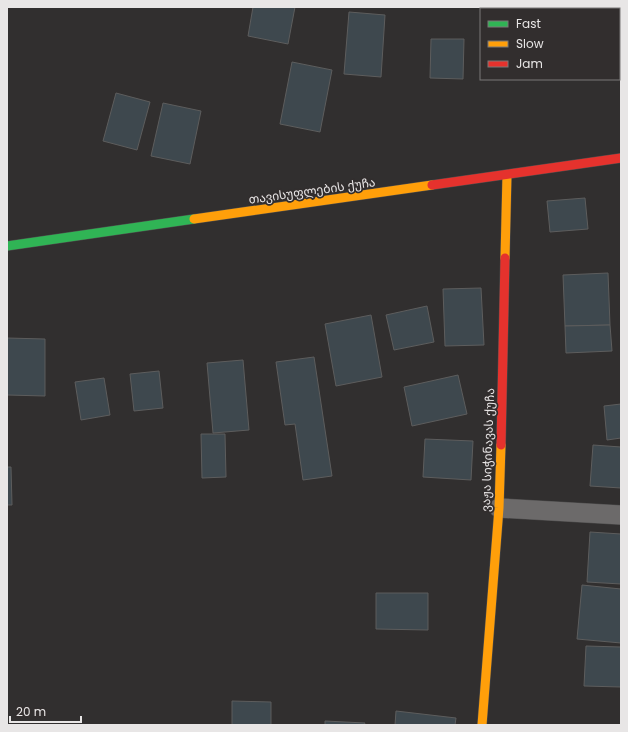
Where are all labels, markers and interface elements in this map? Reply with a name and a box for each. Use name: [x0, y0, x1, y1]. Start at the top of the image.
legend: [480, 8, 620, 80]
text: Fast: [516, 15, 541, 32]
text: Slow: [516, 35, 544, 52]
text: Jam: [516, 55, 543, 72]
street label: თავისუფლების ქუჩა: [247, 173, 376, 208]
street label: ვაჟა სიჭინავას ქუჩა: [477, 388, 498, 512]
scale bar: [10, 698, 81, 724]
text: 20 m: [16, 703, 46, 720]

